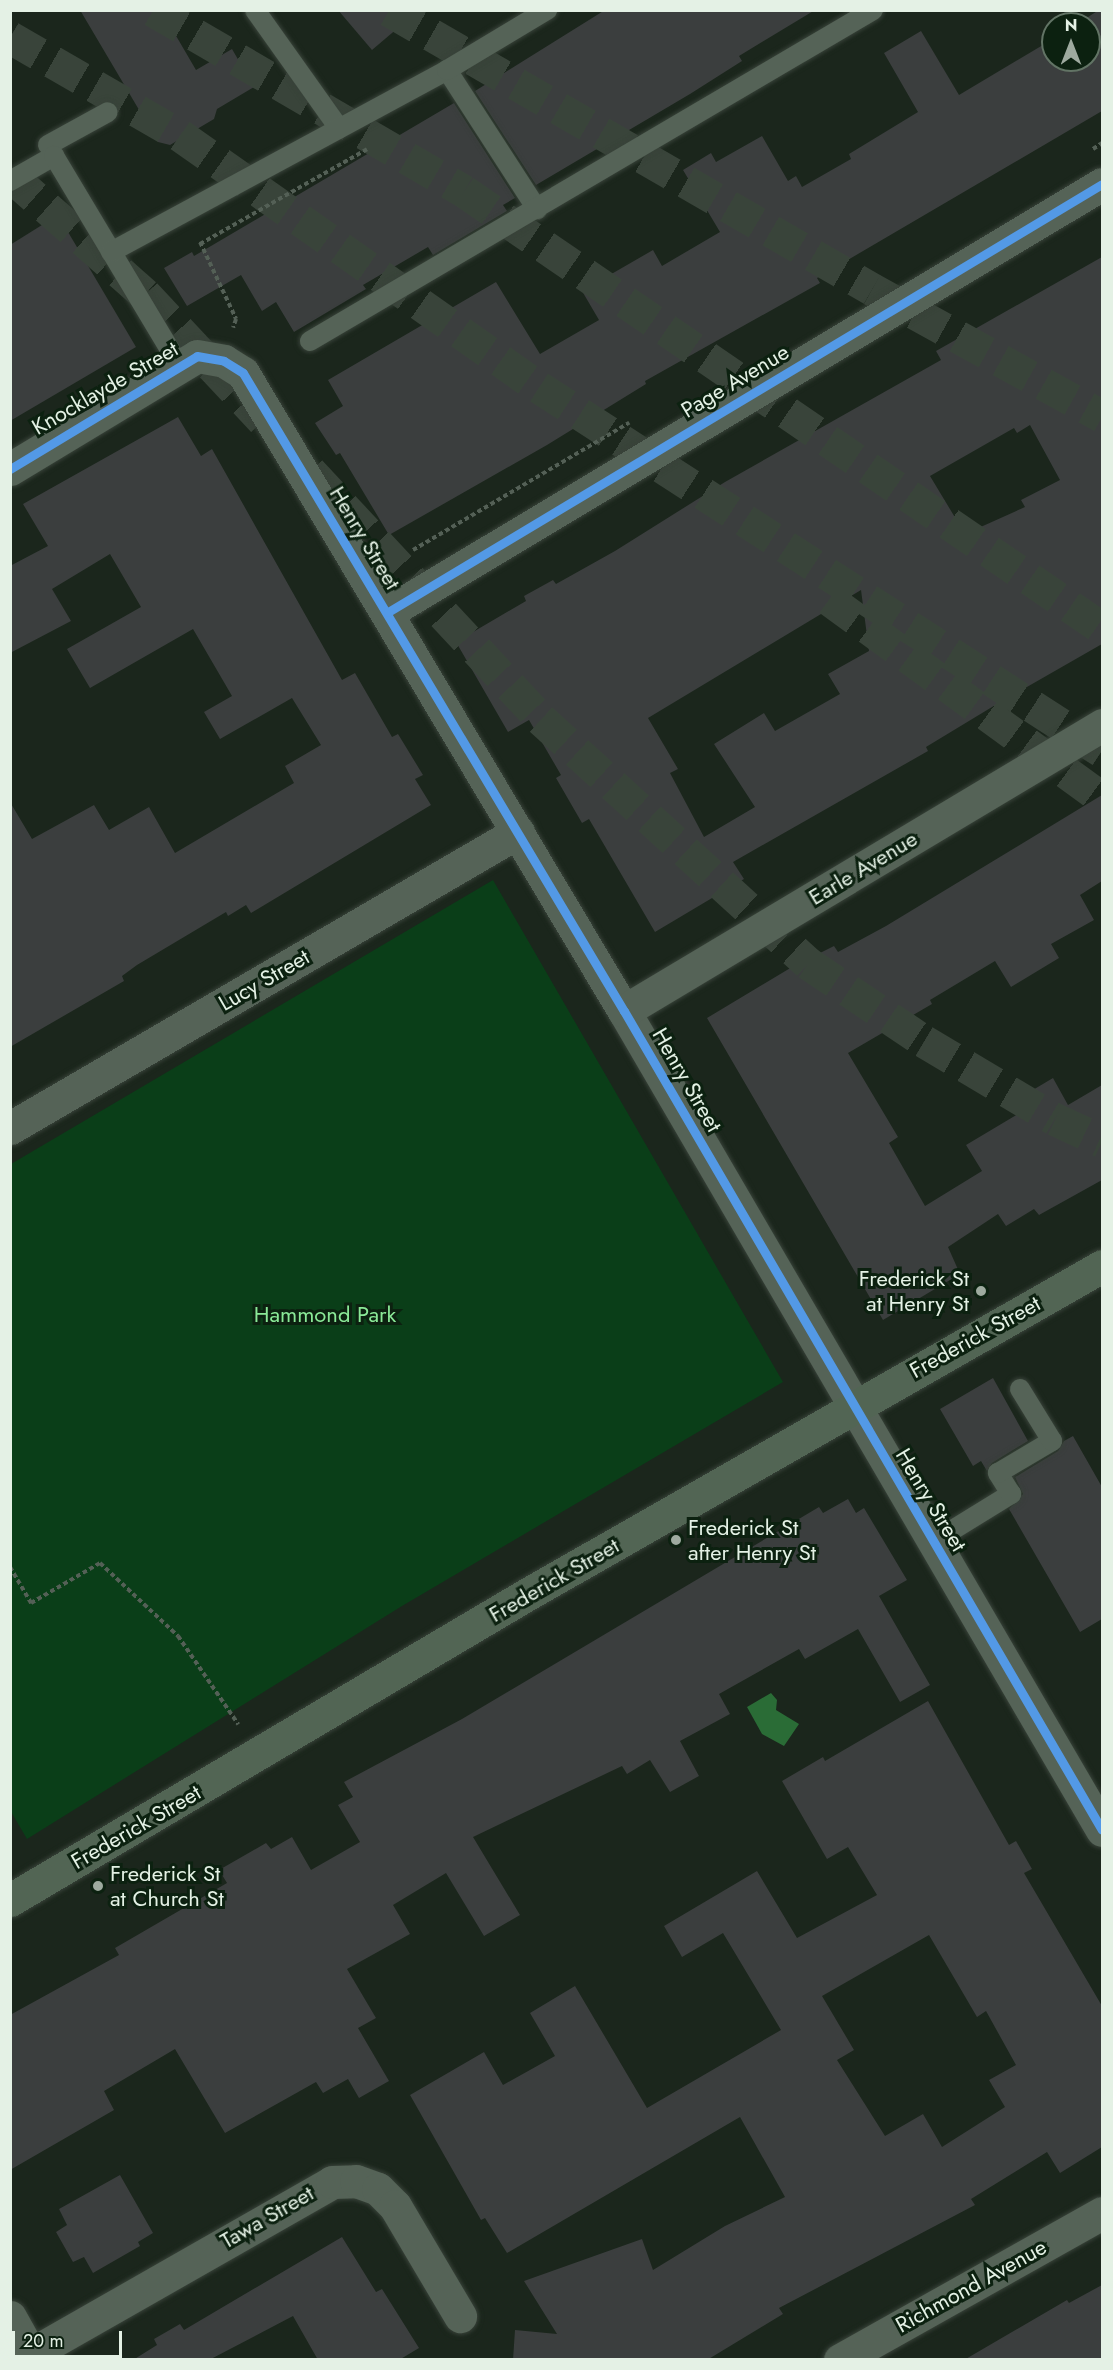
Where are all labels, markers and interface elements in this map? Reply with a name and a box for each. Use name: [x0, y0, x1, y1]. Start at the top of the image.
north arrow: [1041, 12, 1101, 72]
text: N: [1065, 14, 1077, 37]
street label: Knocklayde Street: [27, 335, 183, 441]
street label: Page Avenue: [676, 339, 794, 423]
street label: Henry Street: [324, 482, 406, 594]
street label: Earle Avenue: [804, 825, 922, 911]
street label: Lucy Street: [214, 943, 314, 1017]
street label: Henry Street: [647, 1023, 727, 1137]
place label: Frederick St at Henry St: [859, 1265, 969, 1316]
marker: Frederick St at Henry St: [974, 1284, 988, 1298]
street label: Frederick Street: [905, 1290, 1045, 1384]
park label: Hammond Park: [254, 1302, 396, 1328]
street label: Henry Street: [890, 1444, 972, 1556]
place label: Frederick St after Henry St: [688, 1514, 816, 1566]
street label: Frederick Street: [484, 1532, 624, 1628]
marker: Frederick St after Henry St: [669, 1533, 683, 1547]
street label: Frederick Street: [66, 1779, 206, 1875]
place label: Frederick St at Church St: [110, 1860, 224, 1912]
marker: Frederick St at Church St: [91, 1879, 105, 1893]
street label: Tawa Street: [216, 2180, 318, 2254]
street label: Richmond Avenue: [891, 2234, 1051, 2338]
scale bar: [15, 2319, 124, 2357]
text: 20 m: [23, 2328, 63, 2354]

